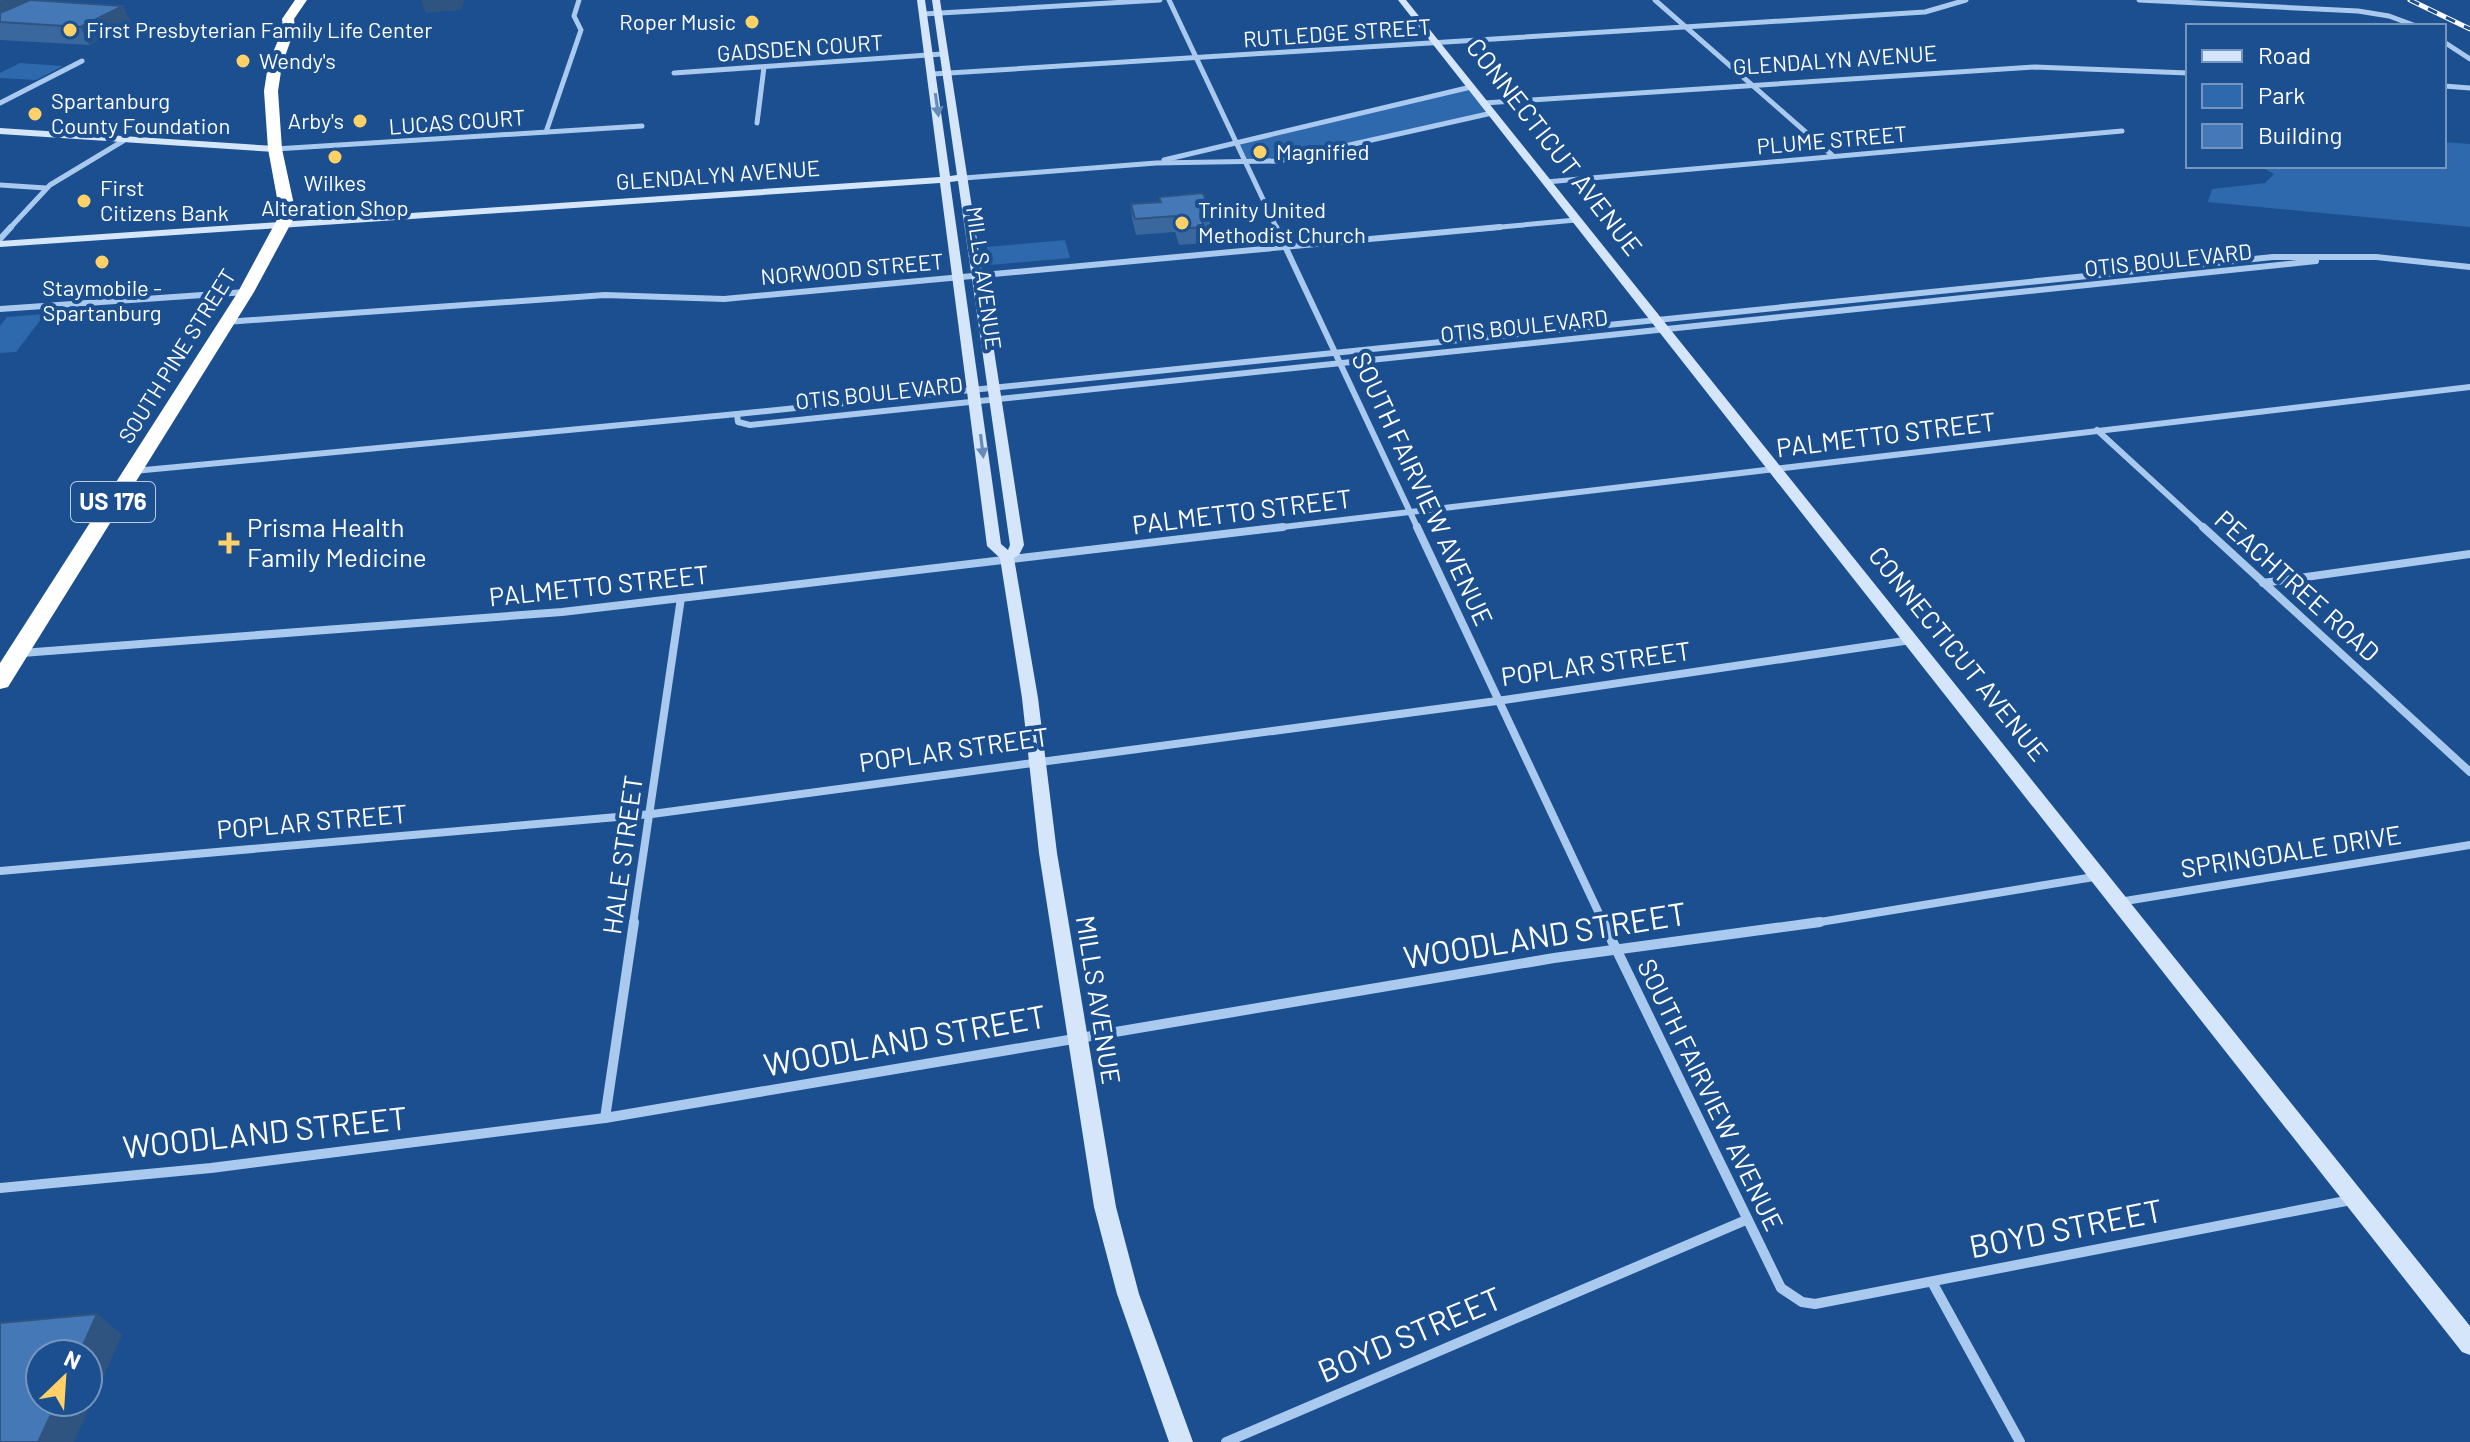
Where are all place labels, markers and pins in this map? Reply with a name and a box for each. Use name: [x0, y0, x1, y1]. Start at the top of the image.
place label: Roper Music: [619, 8, 736, 34]
marker: Roper Music: [743, 13, 761, 31]
place label: First Presbyterian Family Life Center: [86, 16, 432, 42]
marker: First Presbyterian Family Life Center: [61, 21, 79, 39]
place label: Wendy's: [259, 47, 336, 73]
marker: Wendy's: [234, 52, 252, 70]
place label: Spartanburg County Foundation: [51, 87, 230, 138]
marker: Spartanburg County Foundation: [26, 105, 44, 123]
place label: Arby's: [288, 107, 344, 133]
marker: Arby's: [351, 112, 369, 130]
place label: Magnified: [1276, 138, 1369, 164]
marker: Magnified: [1251, 143, 1269, 161]
marker: Wilkes Alteration Shop: [326, 148, 344, 166]
place label: Wilkes Alteration Shop: [261, 169, 409, 220]
place label: First Citizens Bank: [100, 174, 229, 225]
marker: First Citizens Bank: [75, 192, 93, 210]
place label: Trinity United Methodist Church: [1198, 196, 1366, 247]
marker: Trinity United Methodist Church: [1173, 214, 1191, 232]
marker: Staymobile - Spartanburg: [93, 253, 111, 271]
place label: Staymobile - Spartanburg: [42, 274, 162, 325]
place label: Prisma Health Family Medicine: [247, 511, 427, 572]
marker: Prisma Health Family Medicine: [218, 532, 240, 554]

